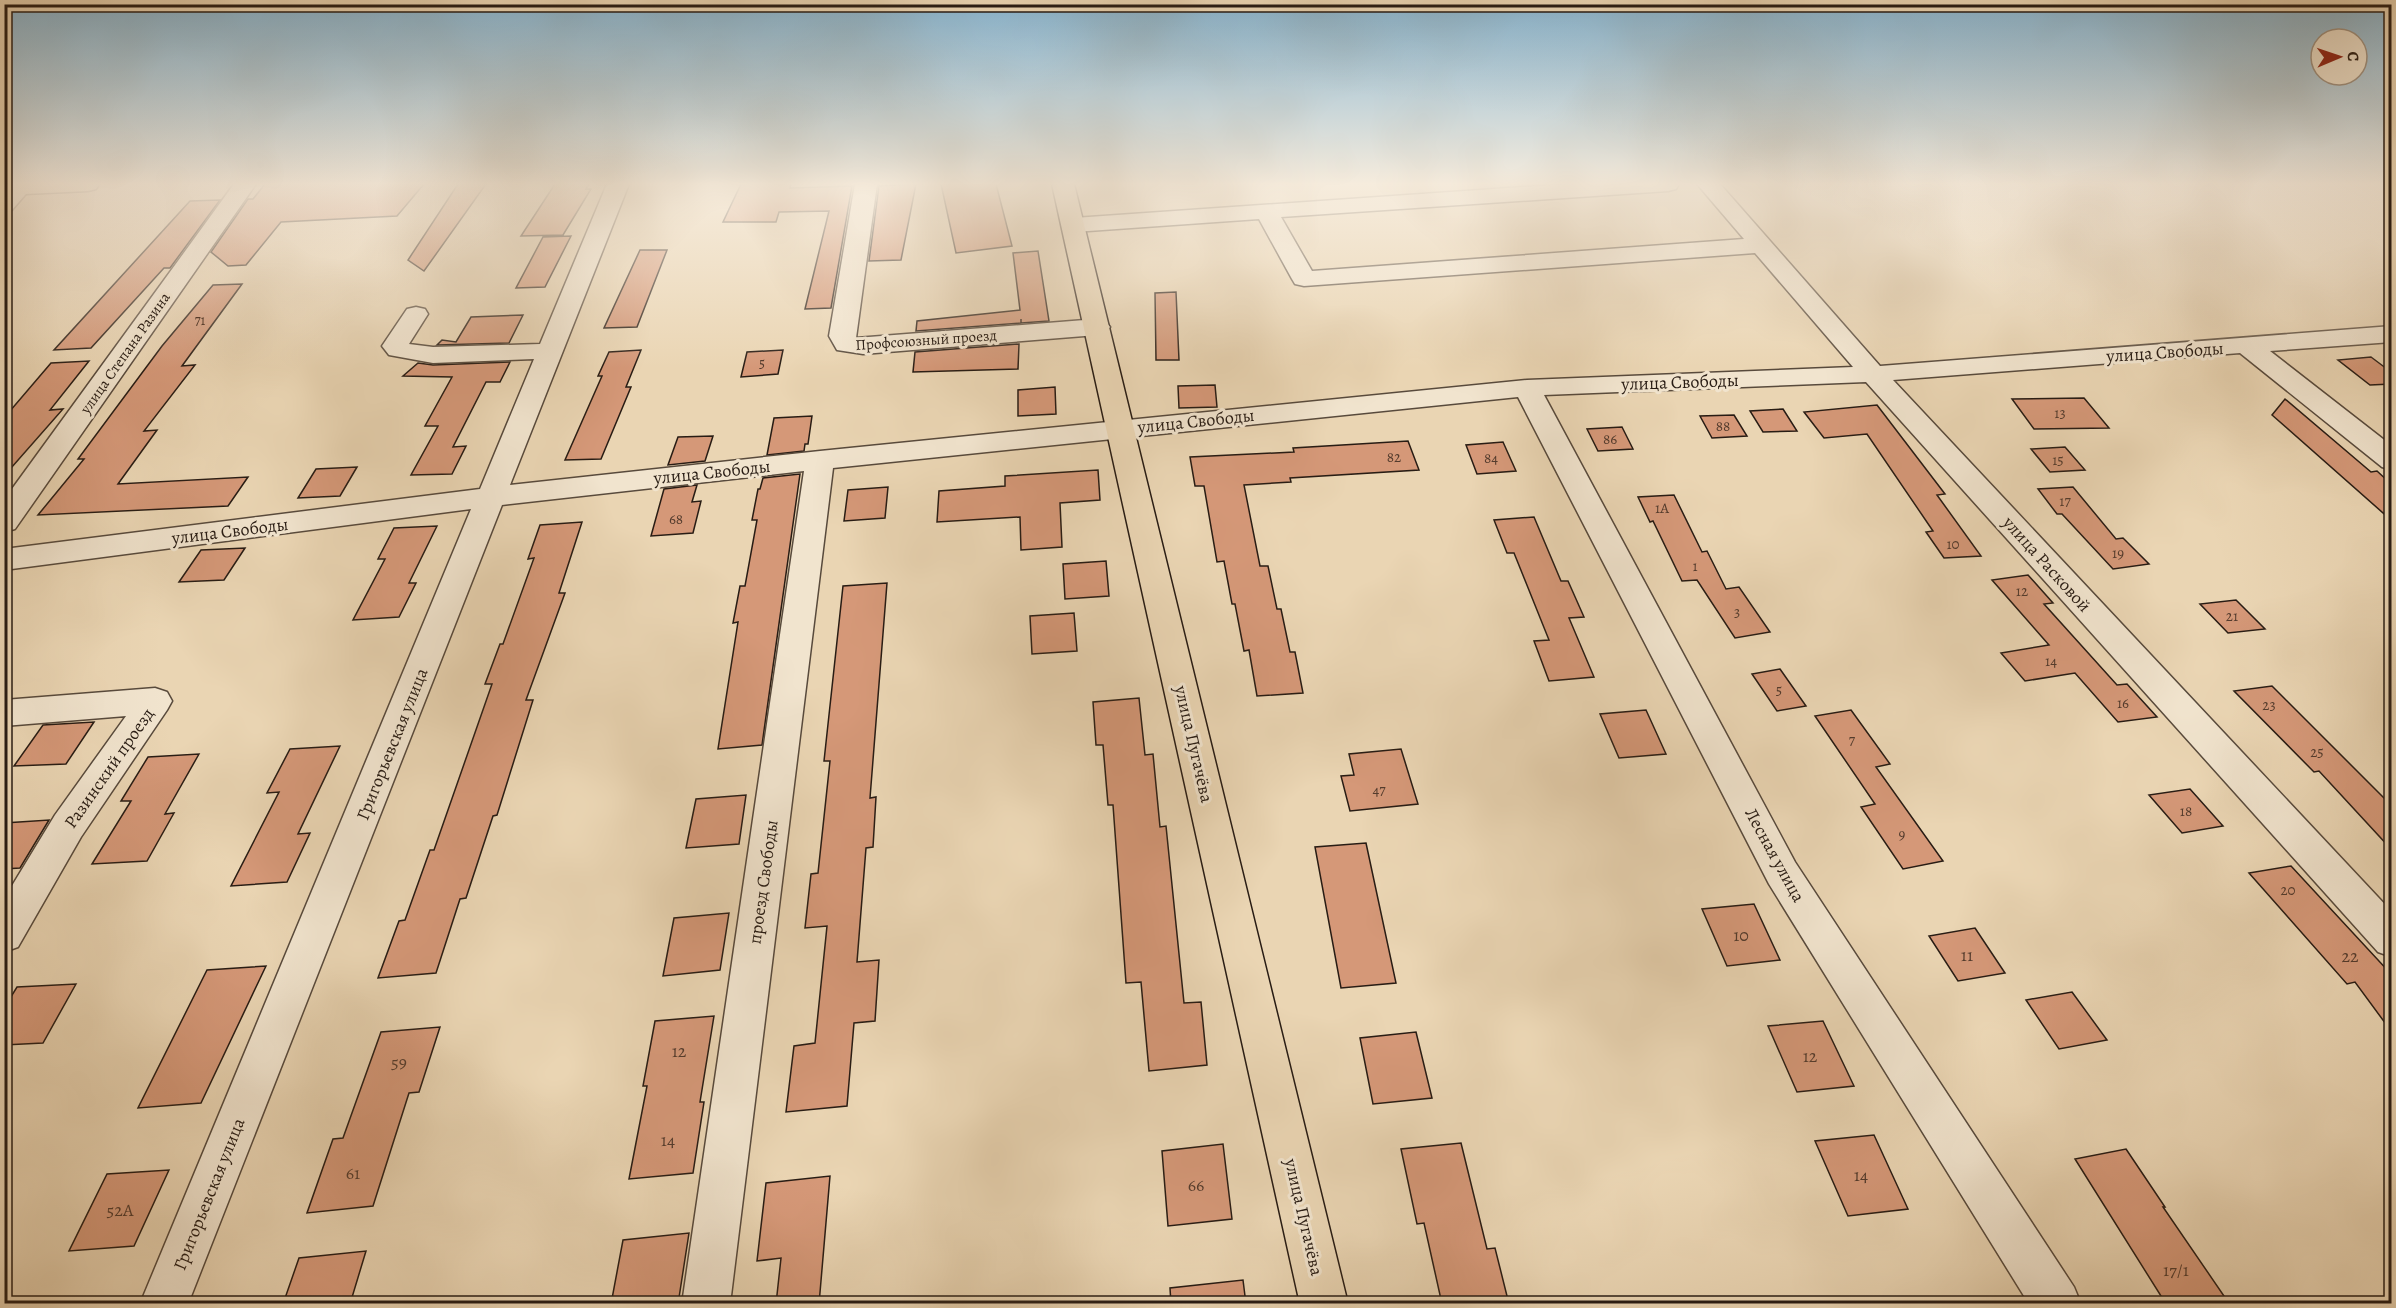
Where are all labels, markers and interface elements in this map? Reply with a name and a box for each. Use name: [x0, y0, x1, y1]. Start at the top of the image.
north arrow: [2309, 27, 2369, 87]
text: С: [2342, 51, 2364, 62]
street label: улица Степана Разина: [75, 288, 175, 419]
house number: 71: [195, 311, 206, 330]
street label: Профсоюзный проезд: [855, 325, 997, 355]
street label: улица Свободы: [2105, 336, 2224, 368]
house number: 5: [759, 354, 765, 373]
street label: улица Свободы: [1620, 368, 1739, 396]
street label: улица Свободы: [1135, 403, 1256, 439]
house number: 13: [2054, 403, 2066, 423]
house number: 88: [1716, 416, 1730, 436]
house number: 86: [1603, 429, 1617, 449]
house number: 82: [1387, 447, 1401, 467]
house number: 84: [1484, 448, 1498, 468]
house number: 15: [2052, 450, 2064, 470]
street label: улица Свободы: [651, 454, 772, 490]
house number: 17: [2059, 491, 2071, 511]
house number: 1А: [1655, 498, 1669, 518]
house number: 68: [669, 509, 683, 529]
street label: улица Расковой: [1997, 510, 2097, 617]
street label: улица Свободы: [169, 512, 290, 550]
house number: 10: [1946, 534, 1960, 554]
house number: 19: [2112, 543, 2124, 563]
house number: 1: [1692, 556, 1698, 576]
house number: 12: [2016, 581, 2028, 601]
house number: 3: [1734, 602, 1740, 622]
house number: 21: [2226, 606, 2238, 626]
house number: 14: [2045, 651, 2057, 671]
street label: Григорьевская улица: [350, 664, 434, 824]
house number: 5: [1776, 680, 1782, 700]
street label: улица Пугачёва: [1169, 682, 1219, 806]
house number: 16: [2117, 693, 2129, 713]
house number: 23: [2262, 695, 2276, 715]
street label: Разинский проезд: [58, 703, 160, 833]
house number: 7: [1849, 730, 1856, 750]
house number: 25: [2310, 742, 2324, 762]
house number: 47: [1372, 780, 1386, 800]
house number: 18: [2180, 801, 2192, 821]
street label: Лесная улица: [1739, 804, 1811, 907]
street label: проезд Свободы: [742, 818, 784, 946]
house number: 9: [1899, 824, 1906, 844]
house number: 20: [2280, 880, 2296, 900]
house number: 10: [1733, 923, 1749, 947]
house number: 11: [1961, 943, 1973, 967]
house number: 22: [2341, 944, 2359, 968]
house number: 12: [672, 1039, 687, 1063]
house number: 12: [1803, 1044, 1818, 1068]
house number: 59: [391, 1050, 407, 1074]
street label: Григорьевская улица: [167, 1114, 251, 1274]
house number: 14: [661, 1128, 675, 1152]
street label: улица Пугачёва: [1279, 1155, 1329, 1279]
house number: 61: [346, 1161, 360, 1185]
house number: 14: [1854, 1163, 1868, 1187]
house number: 66: [1188, 1173, 1204, 1197]
house number: 52А: [107, 1198, 134, 1222]
house number: 17/1: [2163, 1258, 2189, 1282]

